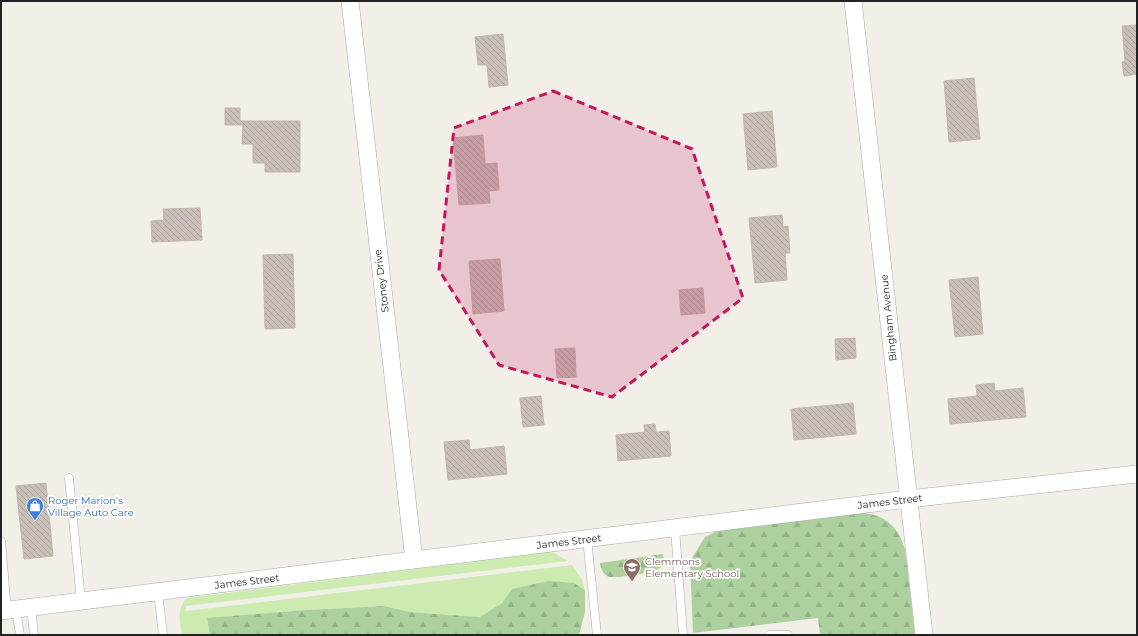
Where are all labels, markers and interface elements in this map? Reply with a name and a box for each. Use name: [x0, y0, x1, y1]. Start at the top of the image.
street label: Stoney Drive: [371, 249, 392, 313]
street label: Bingham Avenue: [877, 274, 900, 362]
street label: James Street: [856, 491, 923, 512]
place label: Roger Marion's Village Auto Care: [48, 494, 134, 519]
shop icon: Roger Marion's Village Auto Care: [25, 496, 45, 521]
street label: James Street: [535, 531, 602, 552]
place label: Clemmons Elementary School: [645, 555, 739, 580]
school or university icon: Clemmons Elementary School: [622, 557, 642, 582]
street label: James Street: [213, 571, 280, 592]

